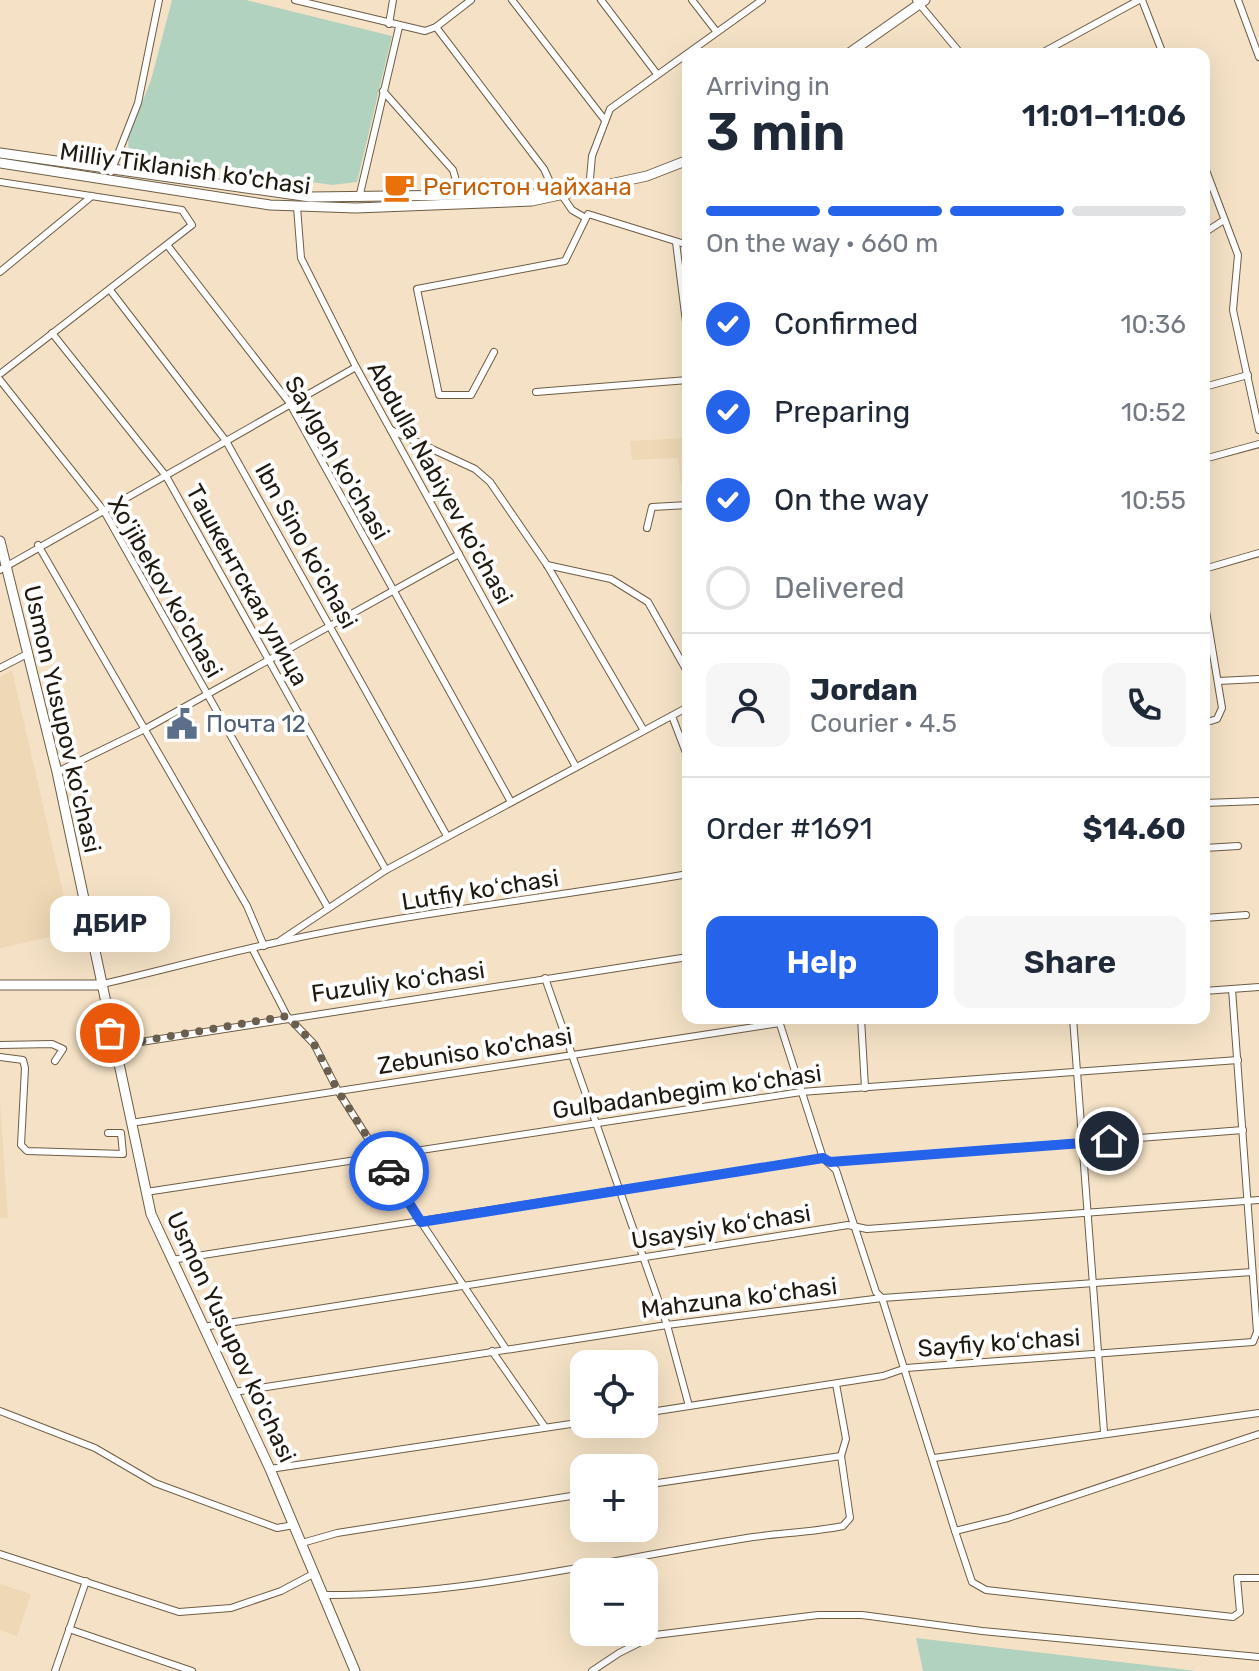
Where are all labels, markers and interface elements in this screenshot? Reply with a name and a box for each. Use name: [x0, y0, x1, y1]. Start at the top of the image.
text: Arriving in: [706, 71, 830, 102]
text: 11:01–11:06: [1022, 98, 1186, 134]
text: 3 min: [706, 101, 845, 163]
street label: Milliy Tiklanish ko'chasi: [58, 138, 312, 200]
cafe icon: Регистон чайхана: [382, 170, 416, 204]
place label: Регистон чайхана: [423, 173, 632, 201]
text: On the way · 660 m: [706, 228, 938, 259]
icon: check: [706, 302, 750, 346]
text: Confirmed: [774, 306, 918, 342]
text: 10:36: [1120, 309, 1186, 340]
street label: Abdulla Nabiyev ko'chasi: [362, 357, 518, 609]
street label: Saylgoh ko'chasi: [279, 371, 395, 545]
icon: check: [706, 390, 750, 434]
text: Preparing: [774, 394, 910, 430]
text: 10:52: [1121, 397, 1186, 428]
street label: Ibn Sino ko'chasi: [249, 458, 363, 634]
icon: check: [706, 478, 750, 522]
street label: Ташкентская улица: [180, 479, 314, 691]
text: On the way: [774, 482, 929, 518]
text: 10:55: [1121, 485, 1186, 516]
street label: Xo'jibekov ko'chasi: [102, 491, 228, 683]
text: Delivered: [774, 570, 905, 606]
street label: Usmon Yusupov ko'chasi: [18, 583, 106, 855]
button: person: [706, 663, 790, 747]
button: phone: [1102, 663, 1186, 747]
text: Jordan: [810, 672, 918, 708]
public building icon: Почта 12: [165, 707, 199, 741]
text: Courier · 4.5: [810, 708, 957, 739]
place label: Почта 12: [206, 710, 306, 738]
text: Order #1691: [706, 811, 873, 847]
text: $14.60: [1082, 811, 1186, 847]
street label: Lutfiy koʻchasi: [399, 864, 561, 916]
callout: ДБИР: [50, 897, 170, 953]
text: ДБИР: [73, 908, 147, 939]
button: Help: [706, 916, 938, 1008]
button: Share: [954, 916, 1186, 1008]
street label: Fuzuliy koʻchasi: [309, 956, 487, 1008]
pin: [76, 999, 144, 1067]
icon: bag: [88, 1011, 132, 1055]
street label: Zebuniso ko'chasi: [376, 1022, 574, 1080]
street label: Gulbadanbegim koʻchasi: [551, 1059, 823, 1125]
pin: [1075, 1107, 1143, 1175]
icon: home: [1087, 1119, 1131, 1163]
courier: [349, 1131, 429, 1211]
icon: car: [367, 1149, 411, 1193]
street label: Usaysiy koʻchasi: [629, 1199, 813, 1255]
street label: Usmon Yusupov ko'chasi: [160, 1207, 302, 1467]
street label: Mahzuna koʻchasi: [639, 1272, 839, 1324]
street label: Sayfiy koʻchasi: [917, 1323, 1081, 1363]
map controls: [570, 1350, 658, 1646]
button: locate: [570, 1350, 658, 1438]
button: +: [570, 1454, 658, 1542]
button: −: [570, 1558, 658, 1646]

